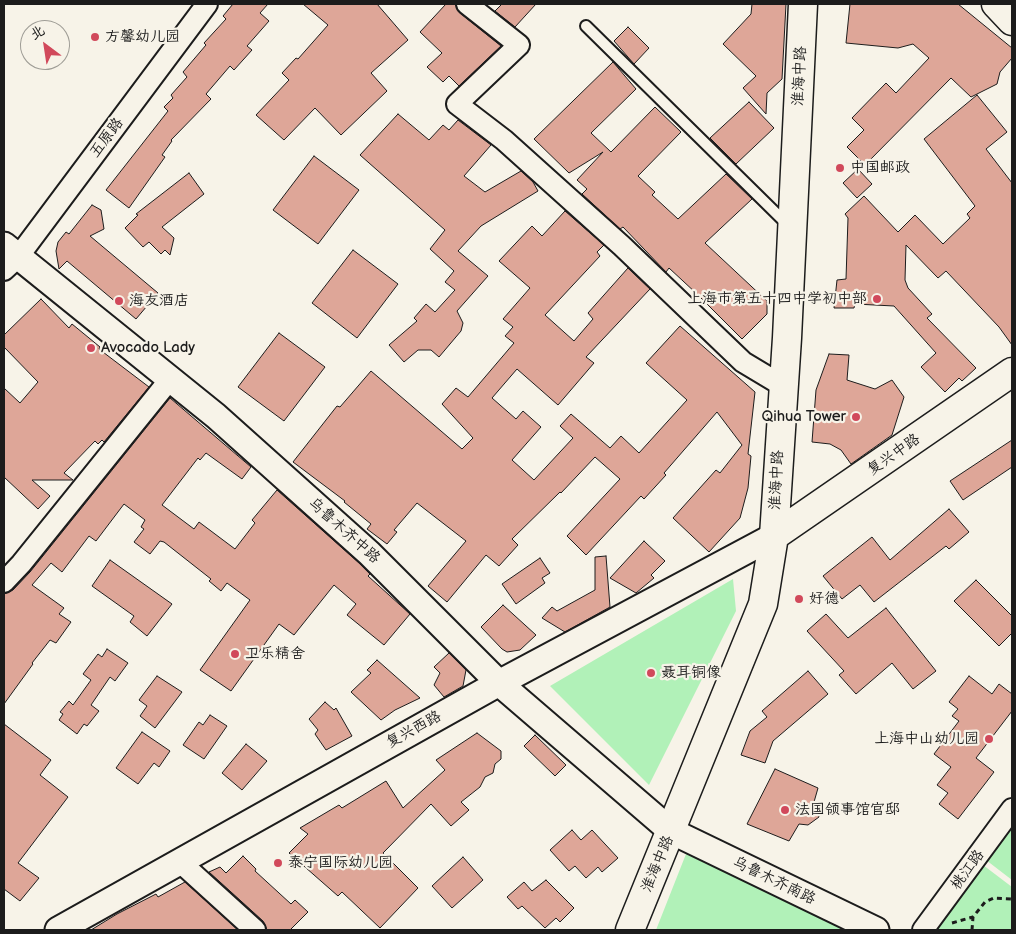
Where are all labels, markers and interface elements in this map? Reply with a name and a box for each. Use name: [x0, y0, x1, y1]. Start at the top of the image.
north arrow: [20, 20, 70, 70]
text: 北: [27, 22, 48, 43]
place label: 方馨幼儿园: [105, 28, 180, 46]
marker: 方馨幼儿园: [89, 31, 101, 43]
street label: 淮海中路: [789, 46, 811, 106]
street label: 五原路: [86, 115, 128, 161]
place label: 中国邮政: [850, 159, 910, 177]
marker: 中国邮政: [834, 162, 846, 174]
place label: 上海市第五十四中学初中部: [687, 290, 867, 308]
place label: 海友酒店: [129, 292, 189, 310]
marker: 上海市第五十四中学初中部: [871, 293, 883, 305]
marker: 海友酒店: [113, 295, 125, 307]
place label: Avocado Lady: [101, 339, 195, 357]
marker: Avocado Lady: [85, 342, 97, 354]
place label: Qihua Tower: [762, 408, 846, 426]
marker: Qihua Tower: [850, 411, 862, 423]
street label: 复兴中路: [864, 430, 924, 480]
street label: 淮海中路: [766, 450, 788, 510]
street label: 乌鲁木齐中路: [305, 494, 383, 568]
place label: 好德: [809, 590, 839, 608]
marker: 好德: [793, 593, 805, 605]
place label: 卫乐精舍: [245, 645, 305, 663]
marker: 卫乐精舍: [229, 648, 241, 660]
place label: 聂耳铜像: [661, 664, 721, 682]
marker: 聂耳铜像: [645, 667, 657, 679]
street label: 复兴西路: [383, 708, 445, 752]
place label: 上海中山幼儿园: [874, 730, 979, 748]
marker: 上海中山幼儿园: [983, 733, 995, 745]
place label: 法国领事馆官邸: [795, 801, 900, 819]
marker: 法国领事馆官邸: [779, 804, 791, 816]
street label: 淮海中路: [638, 833, 678, 895]
street label: 桃江路: [947, 847, 989, 893]
street label: 乌鲁木齐南路: [730, 853, 818, 909]
place label: 泰宁国际幼儿园: [288, 854, 393, 872]
marker: 泰宁国际幼儿园: [272, 857, 284, 869]

